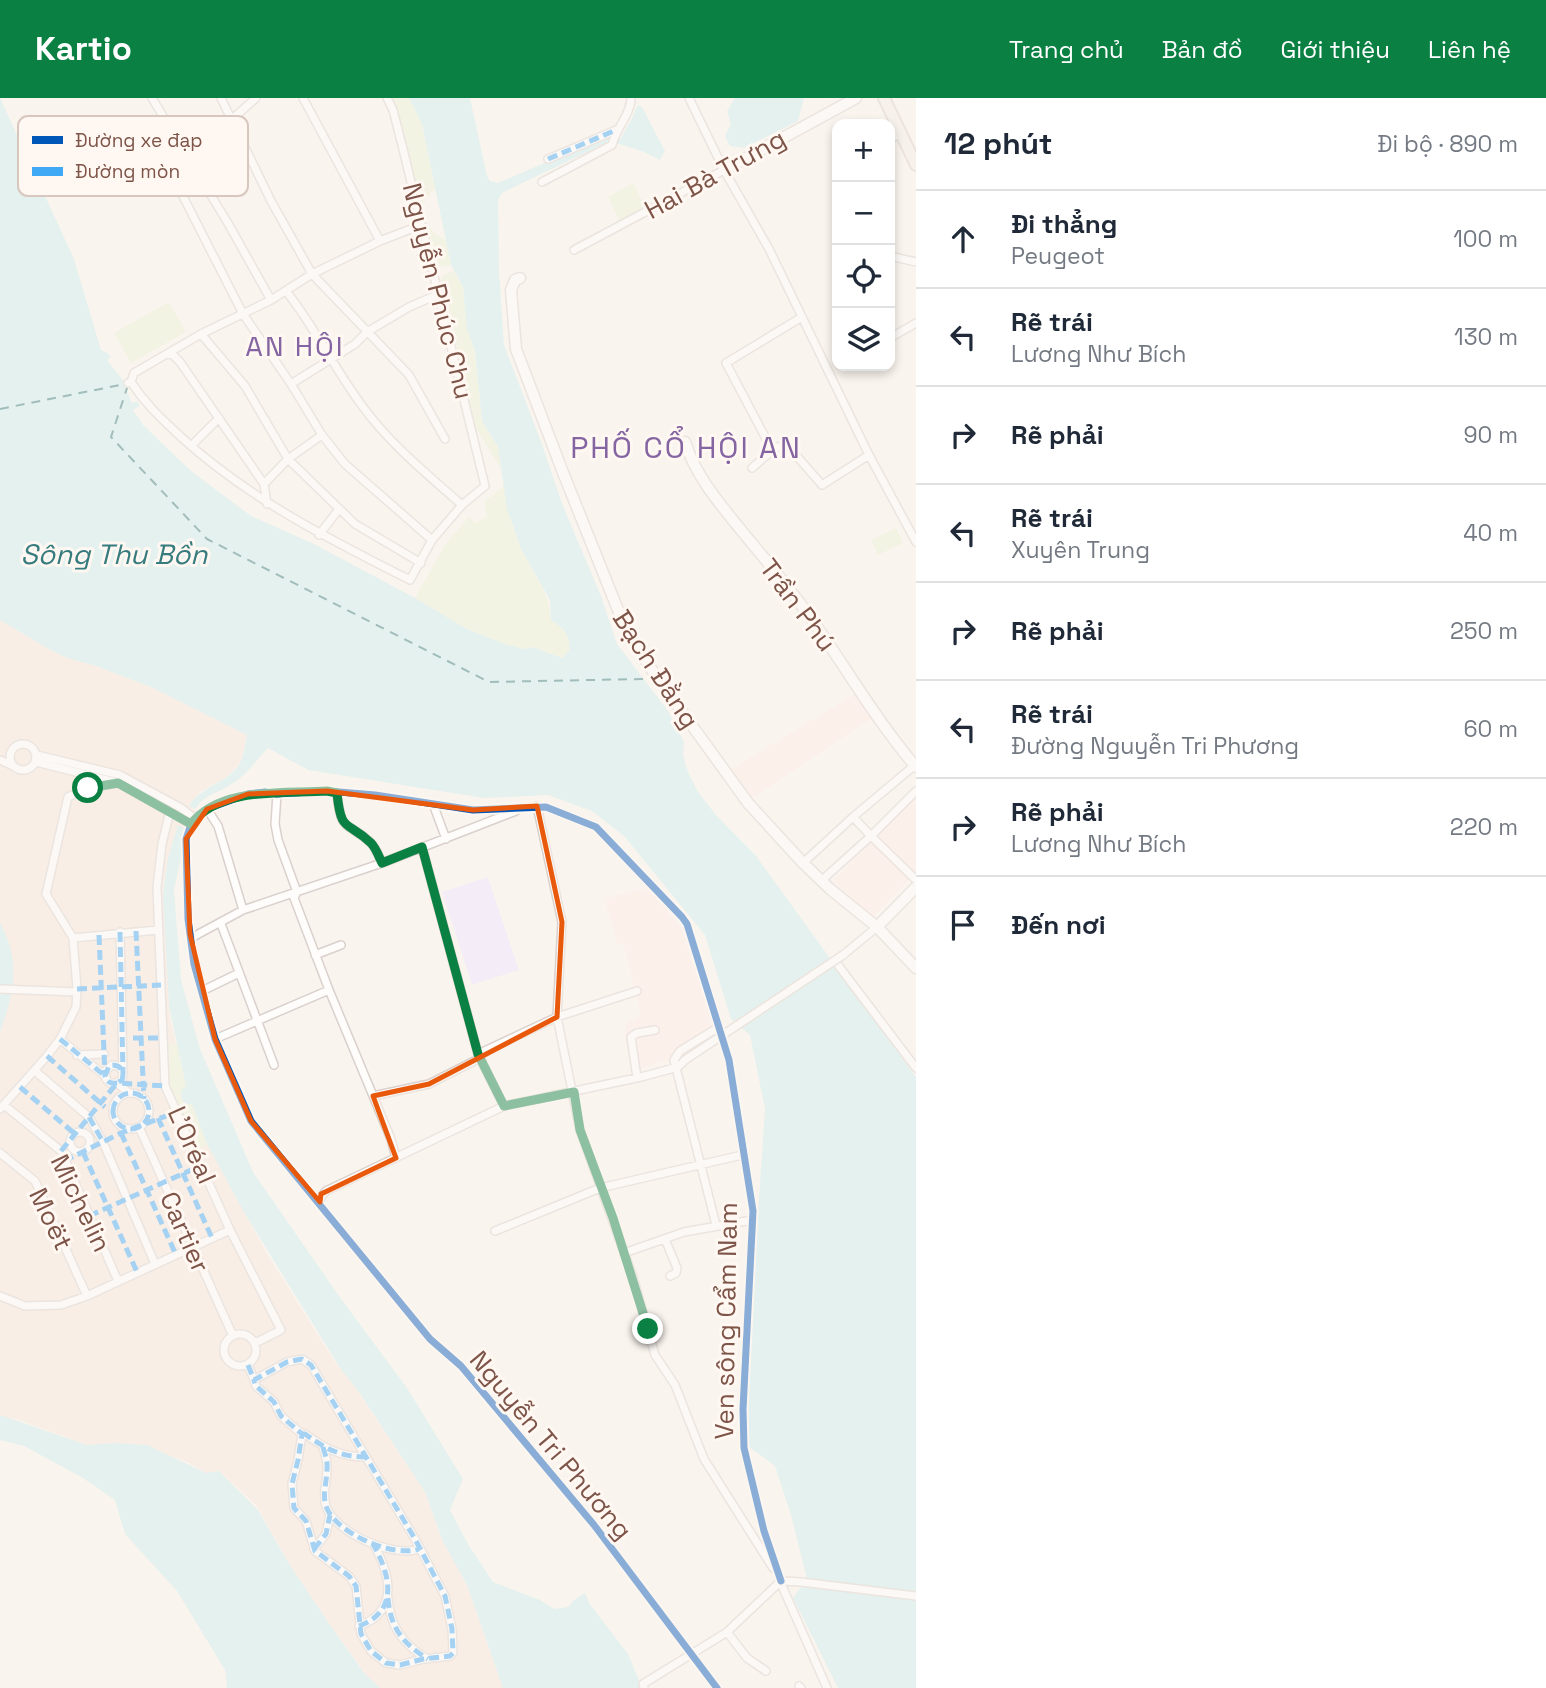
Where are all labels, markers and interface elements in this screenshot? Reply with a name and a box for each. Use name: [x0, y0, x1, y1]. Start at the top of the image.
text: Kartio: [35, 28, 132, 70]
text: Trang chủ: [1009, 34, 1124, 65]
text: Bản đồ: [1162, 34, 1243, 65]
text: Giới thiệu: [1281, 34, 1390, 65]
text: Liên hệ: [1428, 34, 1511, 65]
legend: [18, 116, 248, 196]
map controls: [832, 119, 895, 371]
button: +: [832, 119, 895, 182]
street label: Hai Bà Trưng: [638, 121, 792, 227]
text: 12 phút: [944, 124, 1053, 163]
text: Đường xe đạp: [75, 128, 203, 153]
text: Đi bộ · 890 m: [1377, 129, 1518, 159]
text: Đường mòn: [75, 159, 180, 184]
street label: Nguyễn Phúc Chu: [395, 179, 481, 403]
button: −: [832, 182, 895, 245]
text: Đi thẳng: [1011, 207, 1117, 241]
icon: ahead: [944, 220, 982, 258]
text: 100 m: [1453, 224, 1518, 254]
text: Peugeot: [1011, 241, 1105, 271]
button: locate: [832, 245, 895, 308]
text: Rẽ trái: [1011, 305, 1093, 339]
button: layers: [832, 308, 895, 371]
icon: left: [944, 318, 982, 356]
text: 130 m: [1454, 322, 1518, 352]
district label: AN HỘI: [245, 328, 345, 364]
text: Lương Như Bích: [1011, 339, 1186, 369]
icon: right: [944, 416, 982, 454]
text: Rẽ phải: [1011, 418, 1104, 452]
text: 90 m: [1463, 420, 1518, 450]
district label: PHỐ CỔ HỘI AN: [570, 426, 802, 467]
text: Rẽ trái: [1011, 501, 1093, 535]
icon: left: [944, 514, 982, 552]
text: 40 m: [1463, 518, 1518, 548]
text: Xuyên Trung: [1011, 535, 1150, 565]
water label: Sông Thu Bồn: [21, 536, 208, 572]
street label: Trần Phú: [752, 552, 844, 658]
street label: Bạch Đằng: [605, 603, 707, 735]
icon: right: [944, 612, 982, 650]
text: Rẽ phải: [1011, 614, 1104, 648]
text: 250 m: [1450, 616, 1518, 646]
text: Rẽ trái: [1011, 697, 1093, 731]
icon: left: [944, 710, 982, 748]
text: 60 m: [1463, 714, 1518, 744]
text: Đường Nguyễn Tri Phương: [1011, 731, 1299, 761]
route start: [72, 772, 103, 803]
text: Rẽ phải: [1011, 795, 1104, 829]
icon: right: [944, 808, 982, 846]
text: 220 m: [1450, 812, 1518, 842]
text: Lương Như Bích: [1011, 829, 1186, 859]
icon: arrive: [944, 906, 982, 944]
text: Đến nơi: [1011, 908, 1106, 942]
street label: L’Oréal: [160, 1101, 224, 1189]
street label: Michelin: [43, 1149, 119, 1257]
street label: Moët: [21, 1182, 81, 1256]
street label: Cartier: [152, 1186, 218, 1278]
street label: Ven sông Cẩm Nam: [707, 1202, 745, 1440]
route end: [632, 1313, 663, 1344]
street label: Nguyễn Tri Phương: [462, 1344, 640, 1546]

